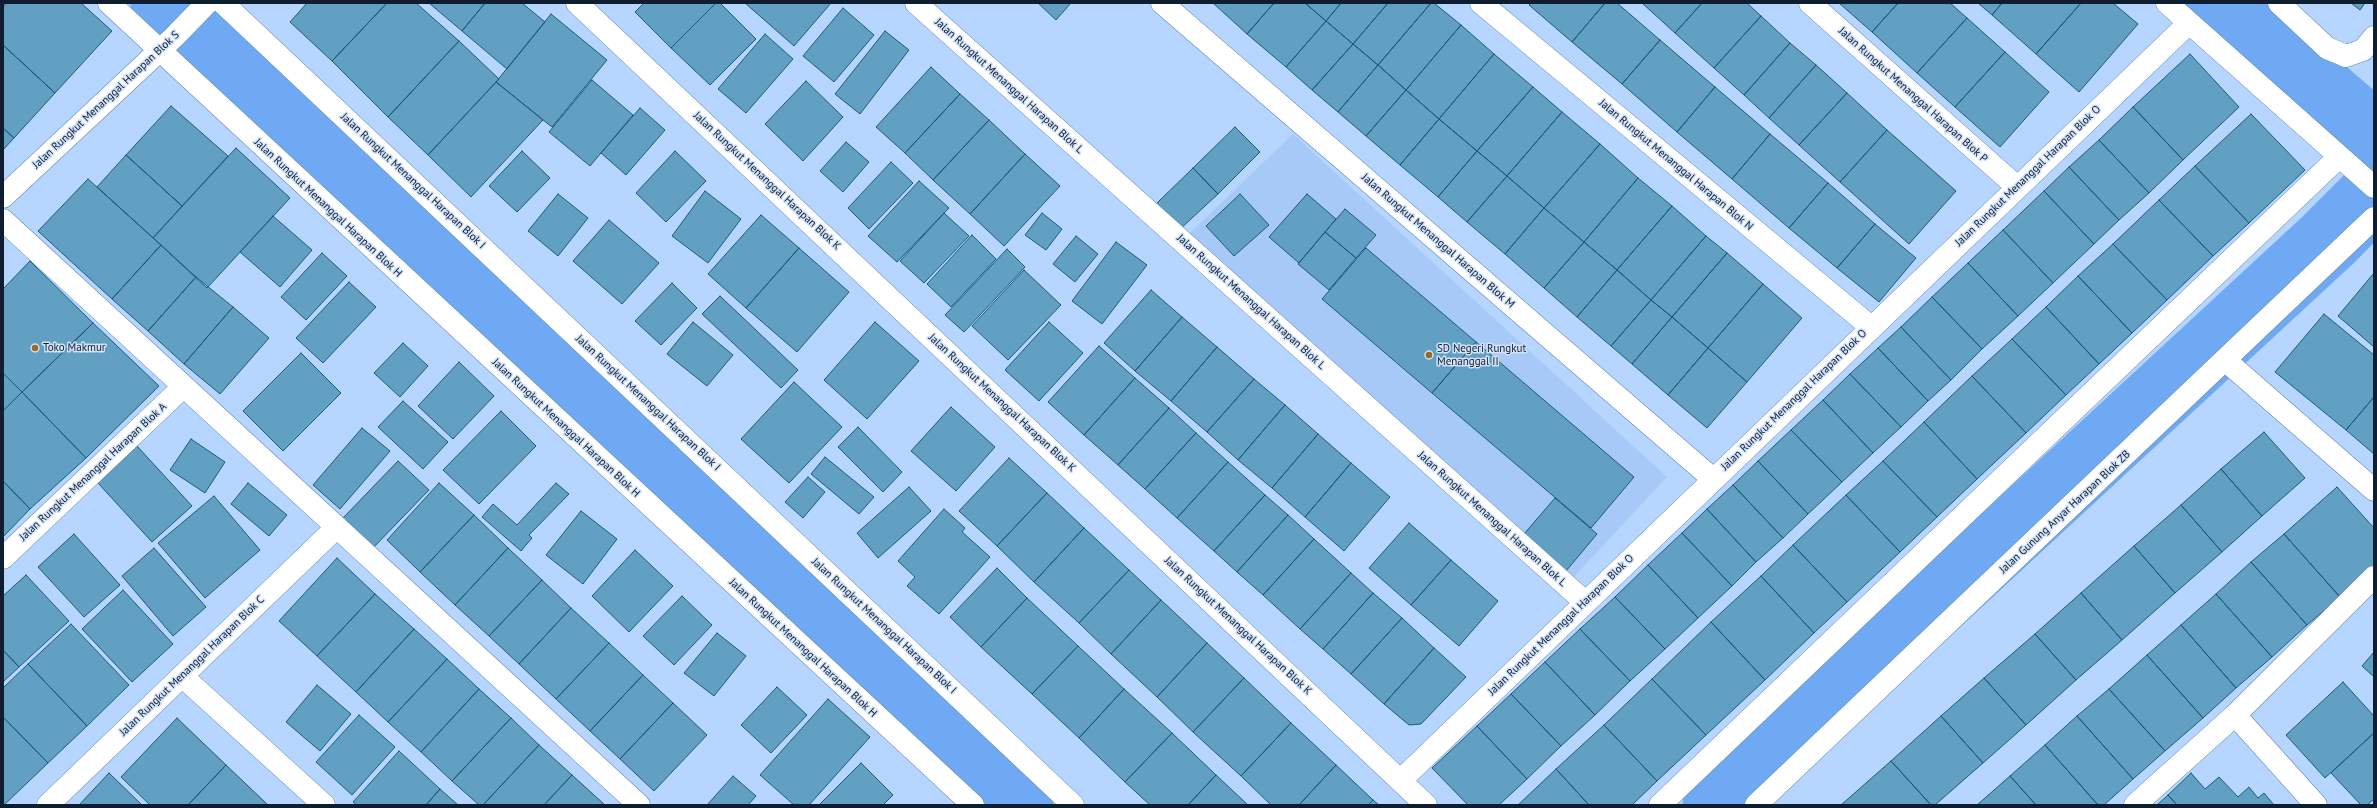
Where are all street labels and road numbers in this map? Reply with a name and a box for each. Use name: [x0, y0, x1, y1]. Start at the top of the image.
street label: Jalan Rungkut Menanggal Harapan Blok L: [932, 16, 1086, 156]
street label: Jalan Rungkut Menanggal Harapan Blok P: [1836, 25, 1990, 165]
street label: Jalan Rungkut Menanggal Harapan Blok S: [30, 28, 182, 172]
street label: Jalan Rungkut Menanggal Harapan Blok N: [1596, 97, 1756, 233]
street label: Jalan Rungkut Menanggal Harapan Blok O: [1952, 103, 2104, 249]
street label: Jalan Rungkut Menanggal Harapan Blok K: [691, 109, 843, 253]
street label: Jalan Rungkut Menanggal Harapan Blok I: [338, 110, 488, 252]
street label: Jalan Rungkut Menanggal Harapan Blok H: [251, 136, 405, 280]
street label: Jalan Rungkut Menanggal Harapan Blok M: [1359, 171, 1517, 311]
street label: Jalan Rungkut Menanggal Harapan Blok L: [1174, 232, 1328, 372]
street label: Jalan Rungkut Menanggal Harapan Blok O: [1718, 327, 1870, 473]
street label: Jalan Rungkut Menanggal Harapan Blok K: [926, 331, 1078, 475]
street label: Jalan Rungkut Menanggal Harapan Blok I: [573, 332, 723, 474]
street label: Jalan Rungkut Menanggal Harapan Blok H: [489, 356, 643, 500]
street label: Jalan Rungkut Menanggal Harapan Blok A: [17, 400, 169, 544]
street label: Jalan Gunung Anyar Harapan Blok ZB: [1997, 448, 2133, 576]
street label: Jalan Rungkut Menanggal Harapan Blok L: [1415, 449, 1569, 589]
street label: Jalan Rungkut Menanggal Harapan Blok O: [1485, 552, 1637, 698]
street label: Jalan Rungkut Menanggal Harapan Blok K: [1162, 554, 1314, 698]
street label: Jalan Rungkut Menanggal Harapan Blok I: [809, 555, 959, 697]
street label: Jalan Rungkut Menanggal Harapan Blok H: [726, 576, 880, 720]
street label: Jalan Rungkut Menanggal Harapan Blok C: [117, 593, 267, 739]

